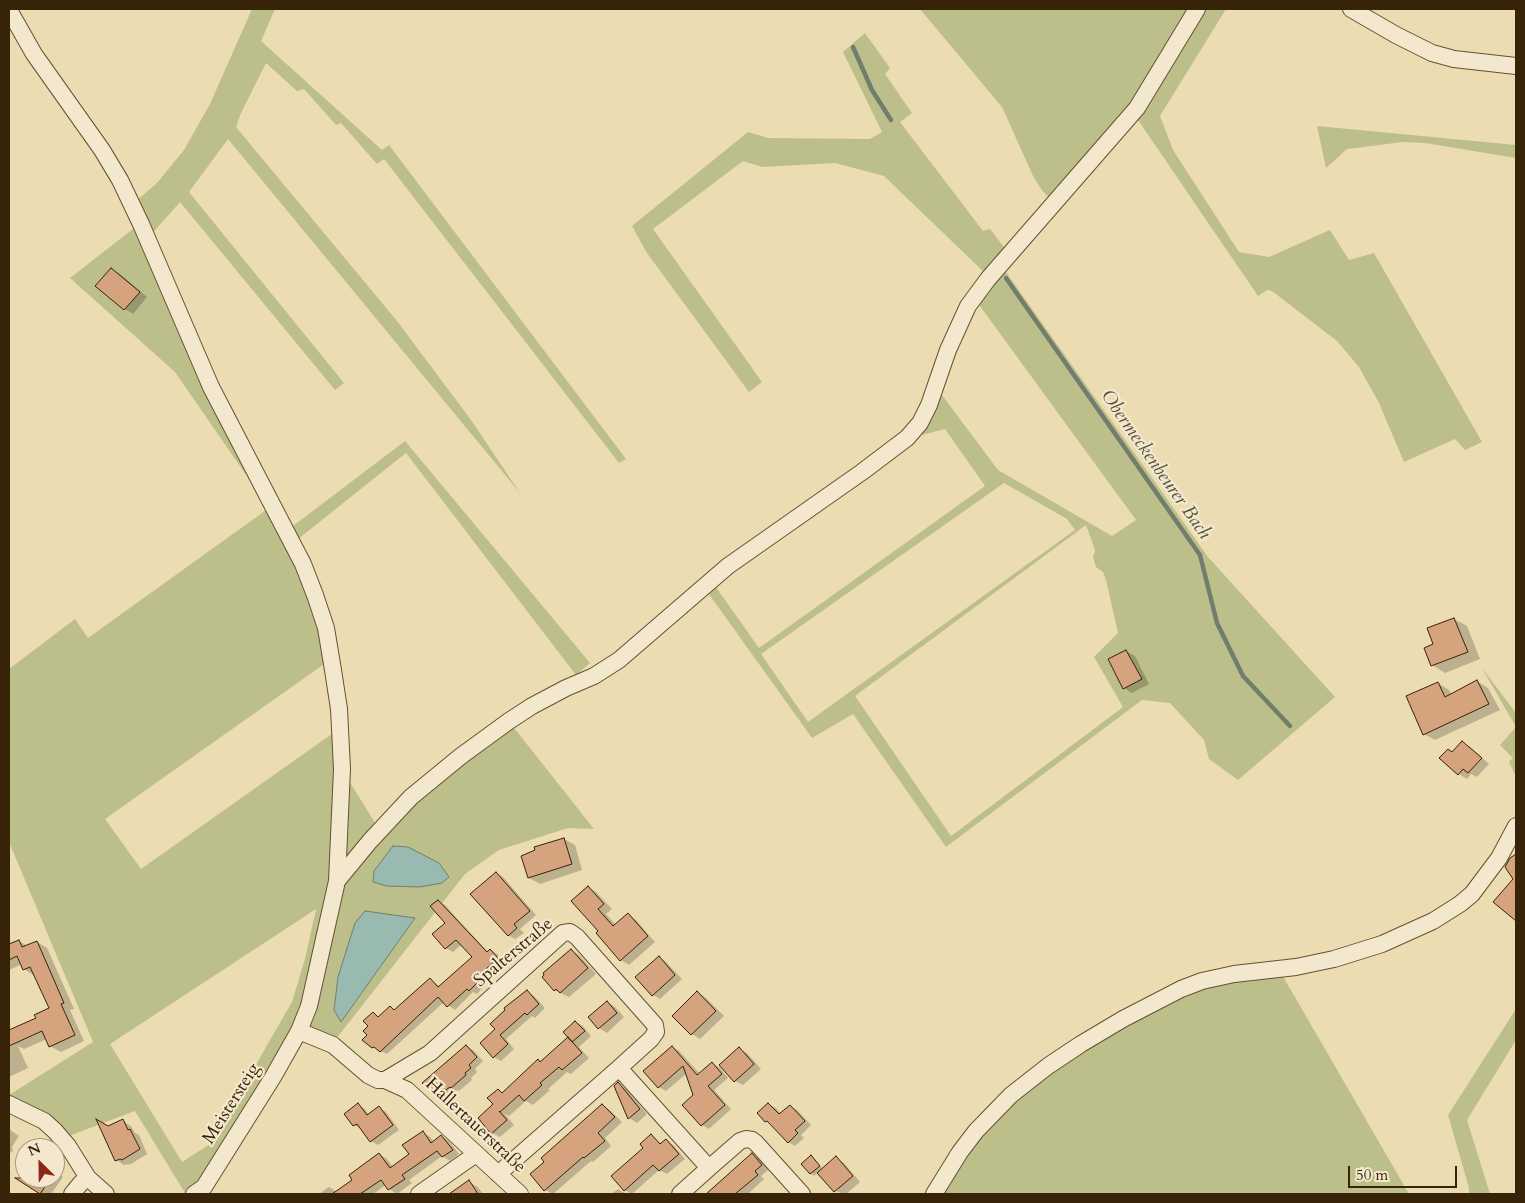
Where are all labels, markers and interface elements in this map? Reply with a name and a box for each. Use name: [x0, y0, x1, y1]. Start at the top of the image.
water label: Obermeckenbeurer Bach: [1095, 386, 1215, 544]
street label: Spalterstraße: [470, 914, 558, 992]
street label: Meistersteig: [199, 1059, 265, 1149]
street label: Hallertauerstraße: [420, 1074, 530, 1178]
north arrow: [15, 1138, 65, 1188]
text: N: [25, 1139, 44, 1161]
scale bar: [1350, 1156, 1459, 1188]
text: 50 m: [1356, 1165, 1388, 1185]

